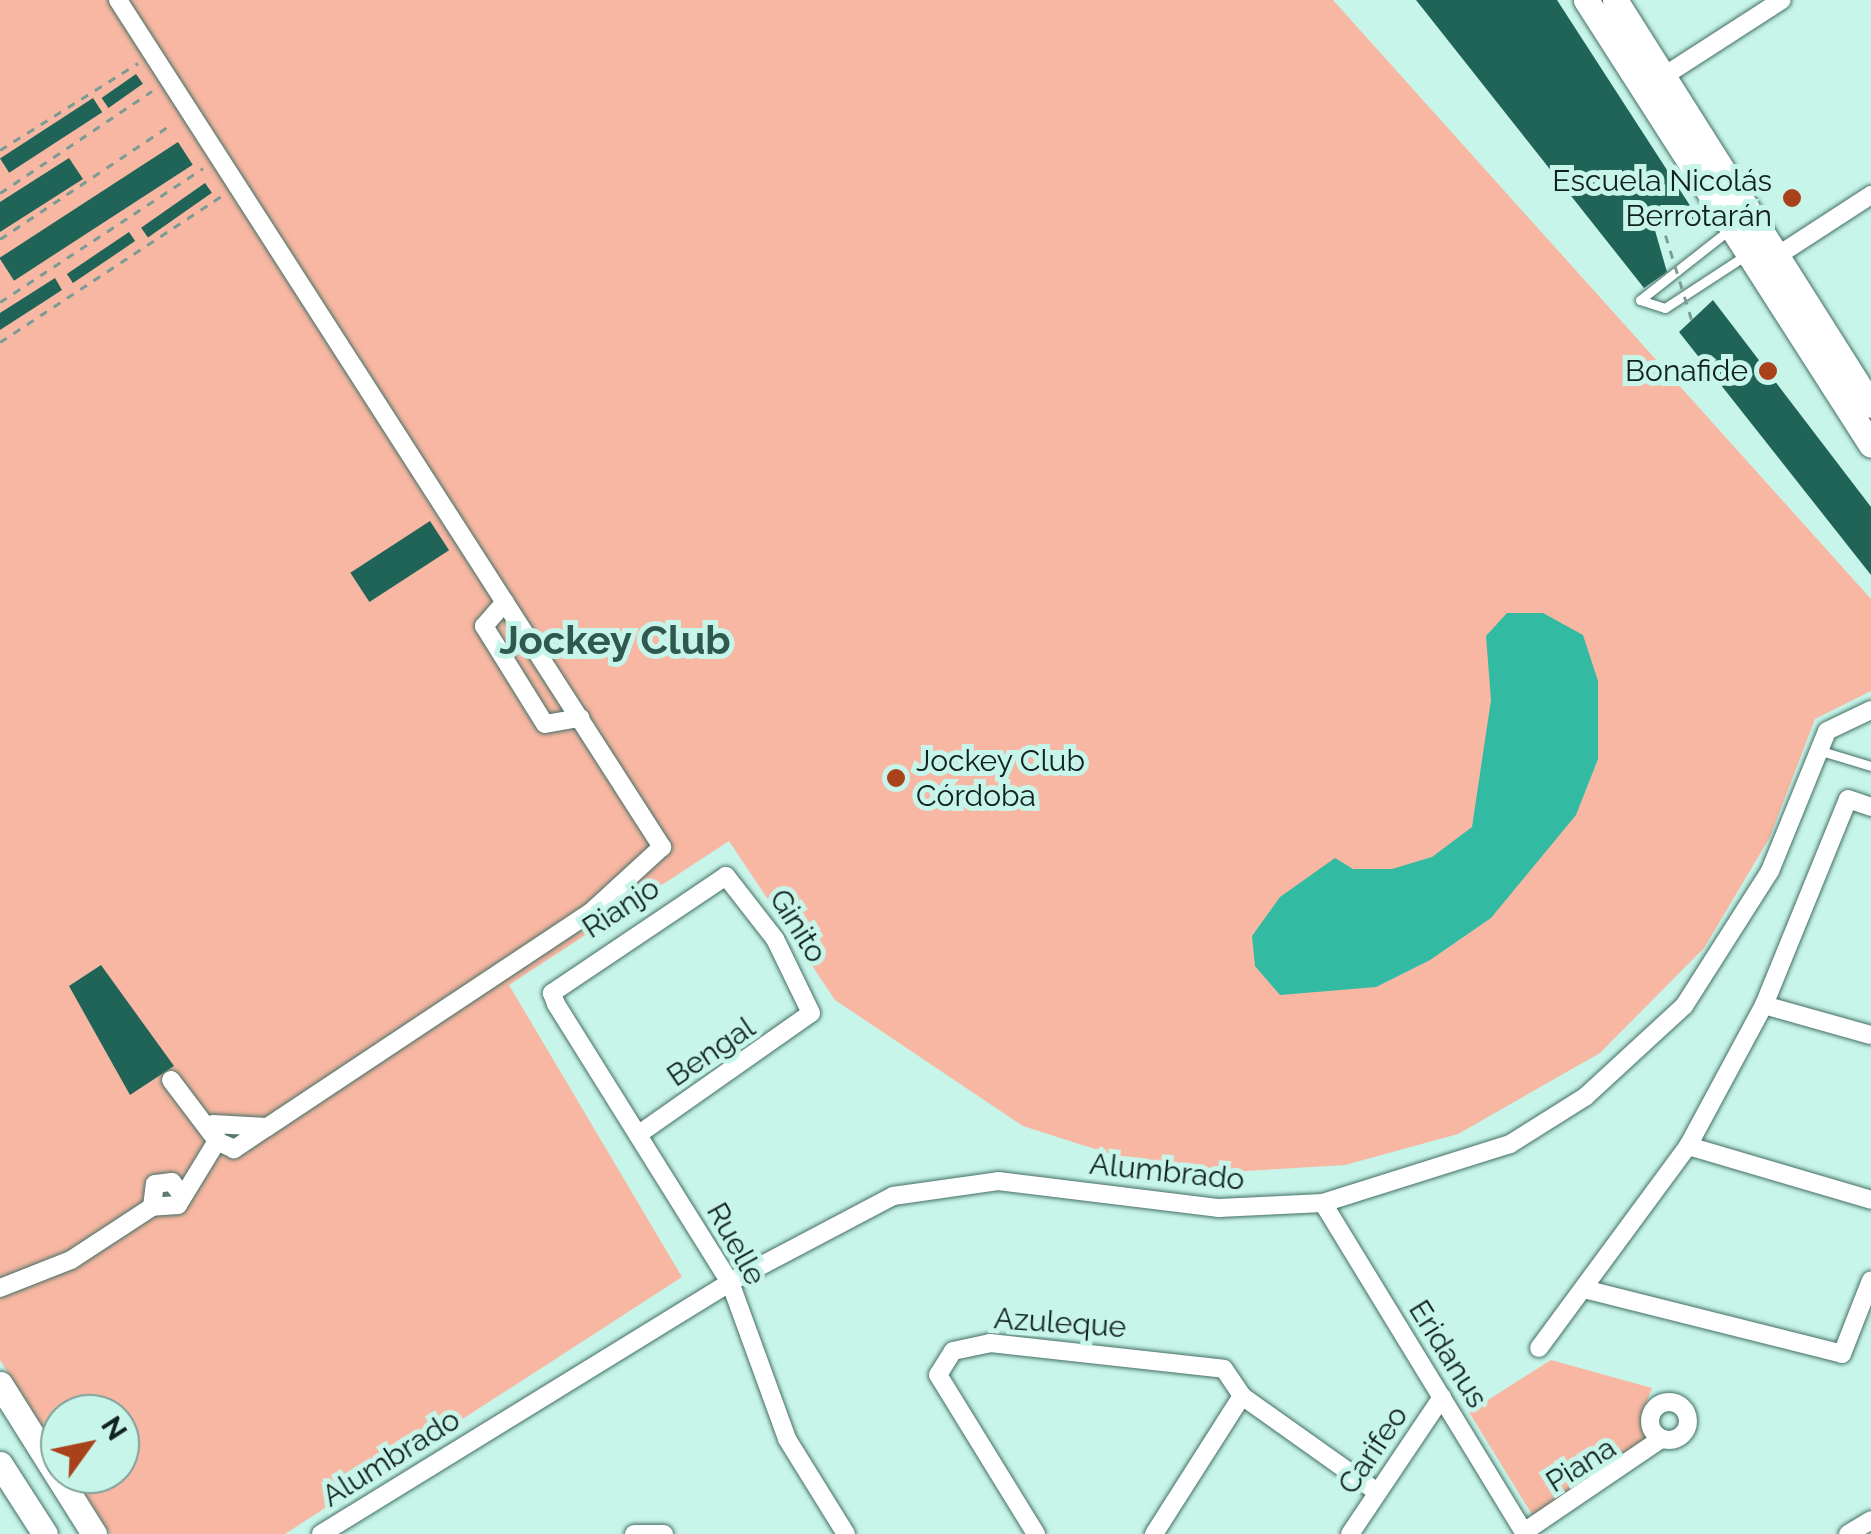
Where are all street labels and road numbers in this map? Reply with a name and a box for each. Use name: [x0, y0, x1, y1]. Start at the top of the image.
street label: Rianjo: [576, 870, 666, 946]
street label: Ginito: [762, 883, 834, 969]
street label: Bengal: [660, 1010, 762, 1094]
street label: Alumbrado: [1088, 1146, 1246, 1198]
street label: Ruelle: [699, 1196, 773, 1292]
street label: Eridanus: [1401, 1294, 1495, 1414]
street label: Azuleque: [993, 1300, 1127, 1346]
street label: Carifeo: [1330, 1399, 1416, 1501]
street label: Alumbrado: [315, 1401, 467, 1515]
street label: Piana: [1539, 1430, 1623, 1500]

